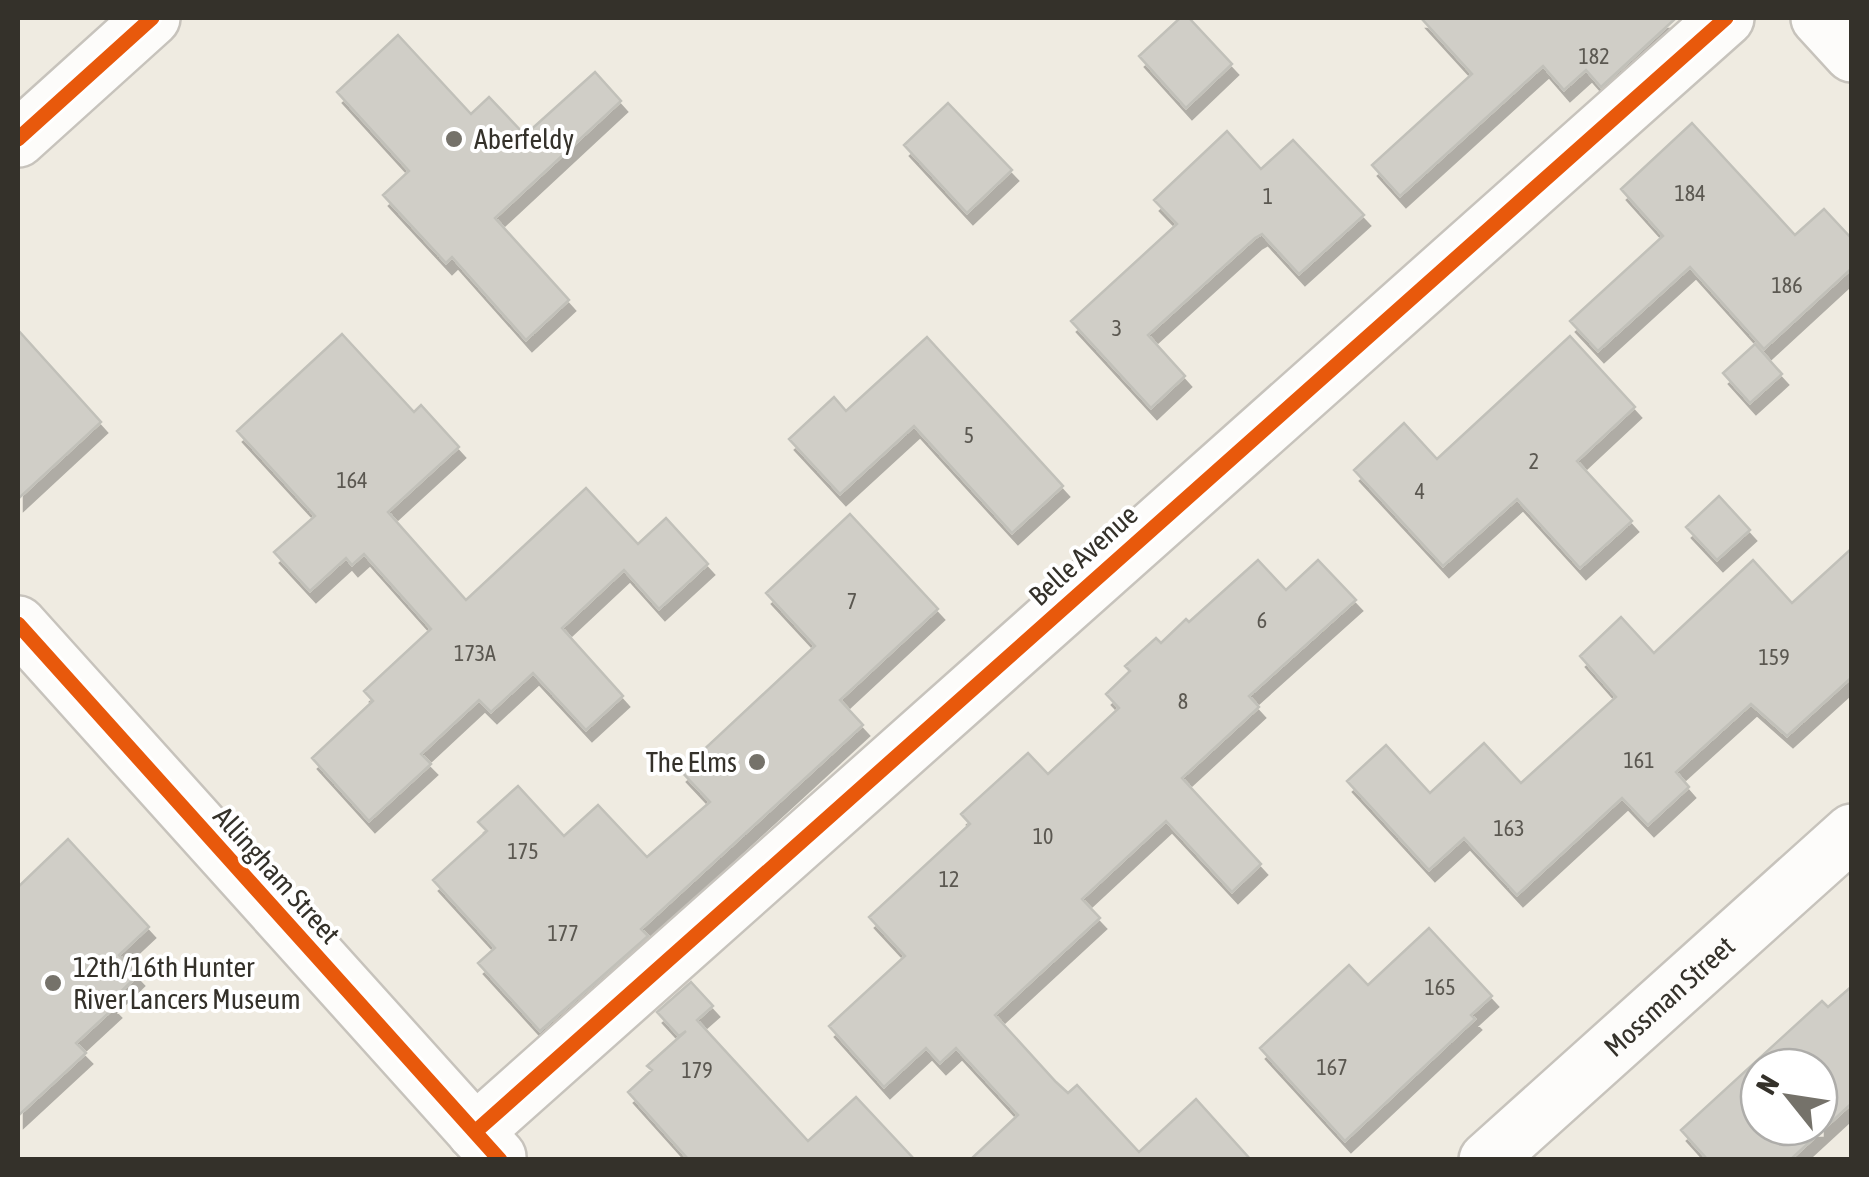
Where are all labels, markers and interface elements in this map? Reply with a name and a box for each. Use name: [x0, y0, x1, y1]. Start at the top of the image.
house number: 182: [1578, 43, 1610, 69]
place label: Aberfeldy: [474, 123, 574, 155]
marker: Aberfeldy: [443, 128, 465, 150]
house number: 184: [1674, 180, 1706, 206]
house number: 1: [1263, 183, 1273, 209]
house number: 186: [1771, 272, 1803, 298]
house number: 3: [1112, 315, 1122, 341]
house number: 5: [964, 422, 974, 448]
house number: 2: [1529, 448, 1539, 474]
house number: 164: [336, 467, 368, 493]
house number: 4: [1415, 478, 1425, 504]
street label: Belle Avenue: [1022, 498, 1144, 612]
house number: 7: [847, 588, 857, 614]
house number: 6: [1257, 607, 1267, 633]
house number: 173A: [454, 640, 496, 666]
house number: 159: [1758, 644, 1790, 670]
house number: 8: [1178, 688, 1188, 714]
place label: The Elms: [646, 746, 737, 778]
house number: 161: [1623, 747, 1655, 773]
marker: The Elms: [746, 751, 768, 773]
street label: Allingham Street: [207, 800, 347, 950]
house number: 163: [1493, 815, 1525, 841]
house number: 10: [1033, 823, 1053, 849]
house number: 175: [507, 838, 539, 864]
house number: 12: [939, 866, 959, 892]
house number: 177: [547, 920, 579, 946]
street label: Mossman Street: [1598, 930, 1741, 1063]
place label: 12th/16th Hunter River Lancers Museum: [73, 951, 301, 1015]
marker: 12th/16th Hunter River Lancers Museum: [42, 972, 64, 994]
house number: 165: [1424, 974, 1456, 1000]
north arrow: [1739, 1047, 1839, 1147]
house number: 167: [1316, 1054, 1348, 1080]
house number: 179: [681, 1057, 713, 1083]
text: N: [1749, 1069, 1785, 1100]

